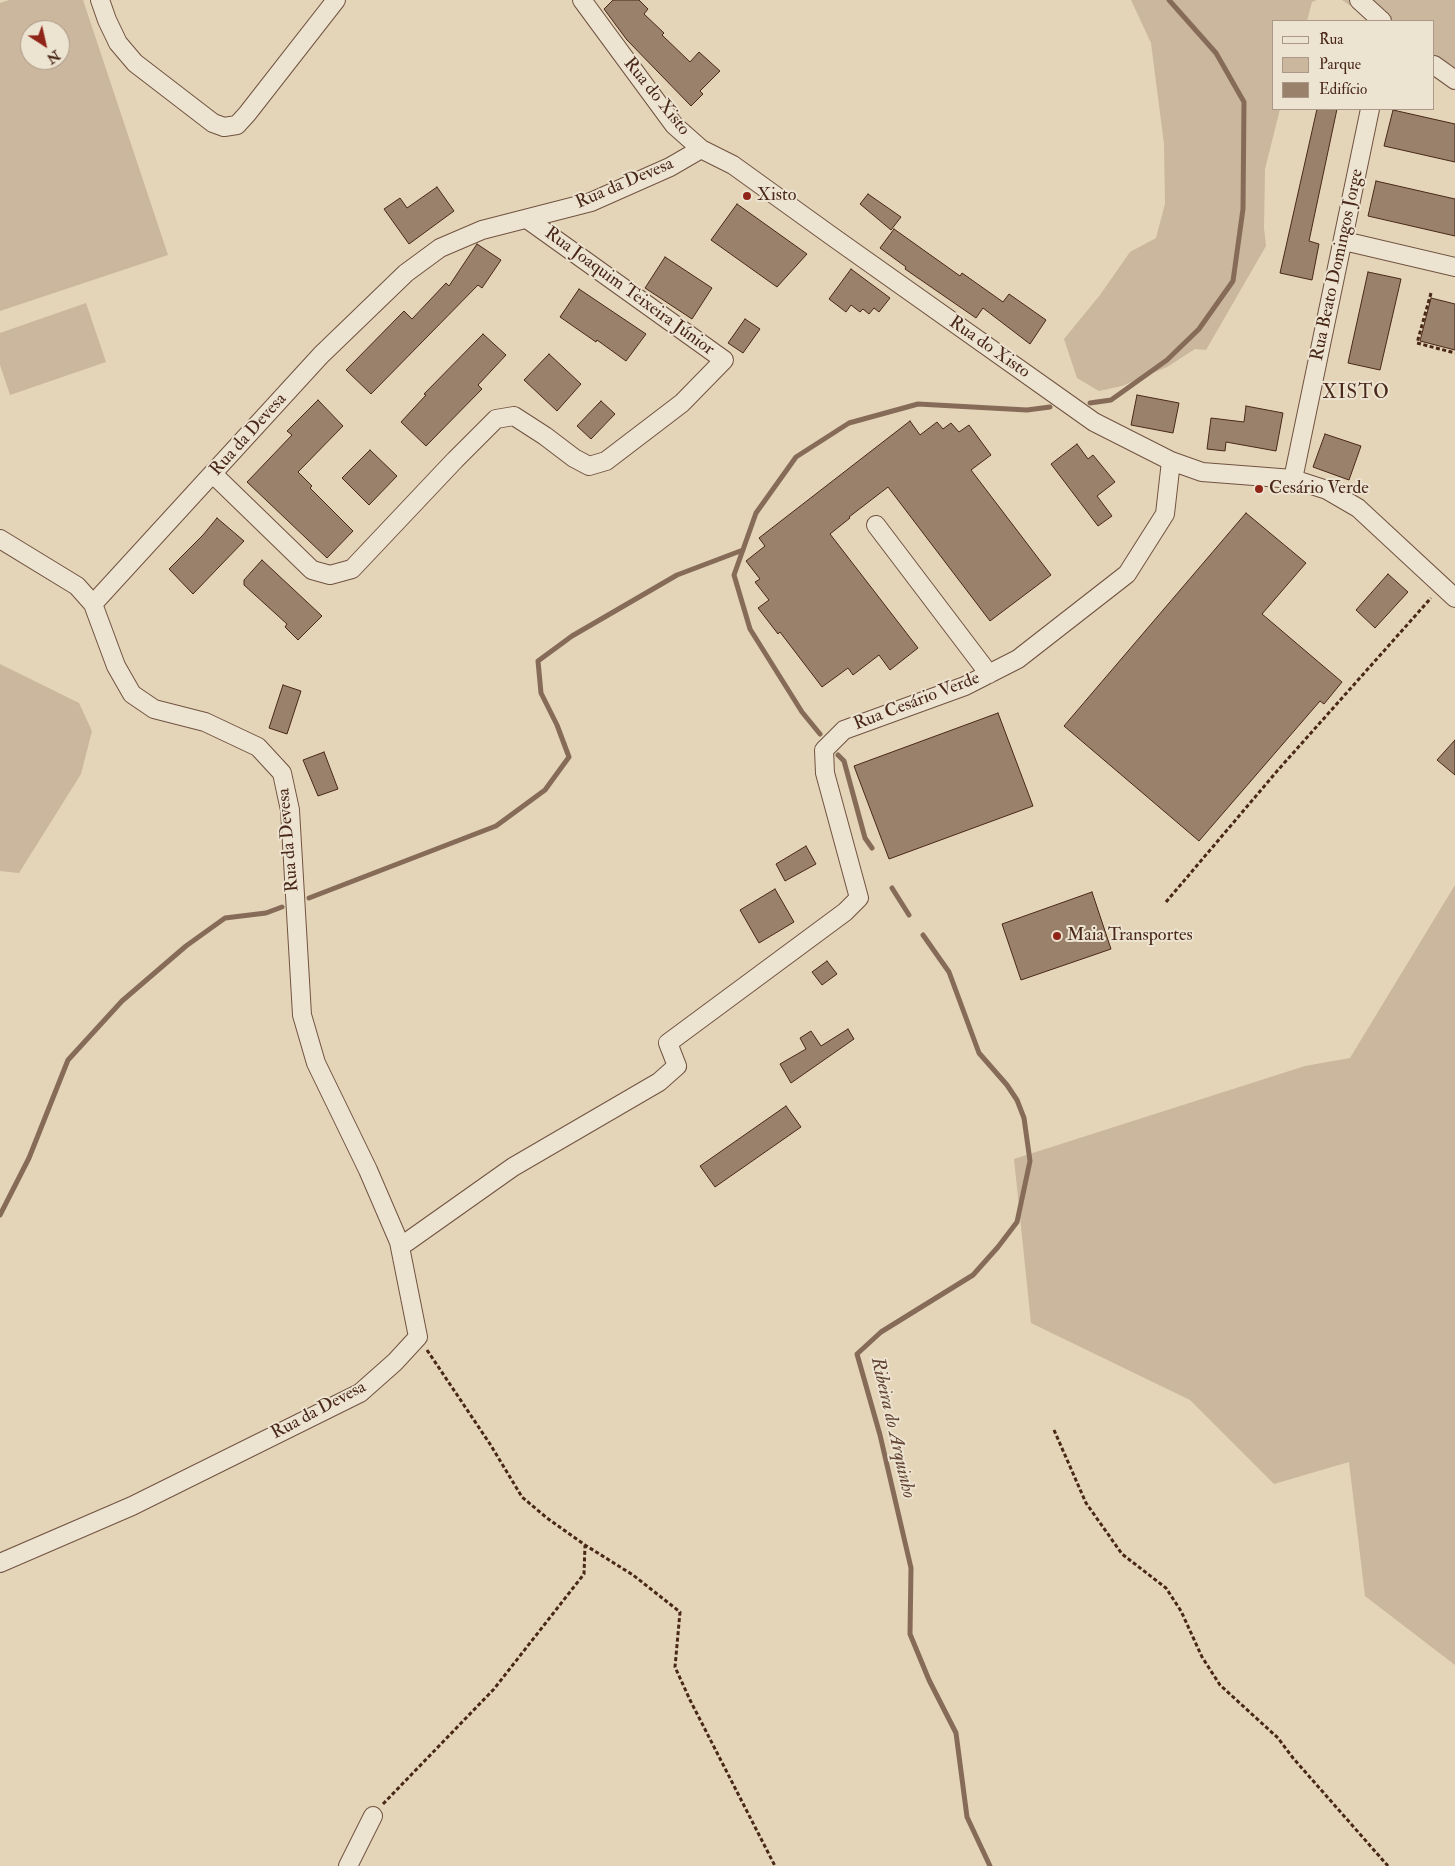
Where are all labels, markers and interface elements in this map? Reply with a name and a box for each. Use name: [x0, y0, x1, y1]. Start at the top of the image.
north arrow: [20, 20, 70, 70]
legend: [1272, 20, 1435, 110]
text: Rua: [1319, 30, 1344, 49]
text: N: [43, 46, 63, 67]
street label: Rua do Xisto: [618, 54, 694, 140]
text: Parque: [1319, 55, 1361, 74]
text: Edifício: [1319, 80, 1367, 99]
street label: Rua da Devesa: [573, 154, 677, 214]
street label: Rua Beato Domingos Jorge: [1307, 167, 1369, 363]
place label: Xisto: [757, 185, 796, 207]
marker: Xisto: [741, 190, 753, 202]
street label: Rua Joaquim Teixeira Júnior: [540, 223, 718, 361]
street label: Rua do Xisto: [944, 312, 1034, 384]
district label: XISTO: [1322, 383, 1390, 405]
street label: Rua da Devesa: [206, 389, 292, 481]
place label: Cesário Verde: [1269, 478, 1369, 500]
marker: Cesário Verde: [1253, 483, 1265, 495]
street label: Rua Cesário Verde: [851, 668, 983, 736]
street label: Rua da Devesa: [274, 787, 304, 893]
place label: Maia Transportes: [1067, 925, 1193, 947]
marker: Maia Transportes: [1051, 930, 1063, 942]
water label: Ribeira do Arquinho: [865, 1355, 919, 1501]
street label: Rua da Devesa: [268, 1377, 370, 1445]

